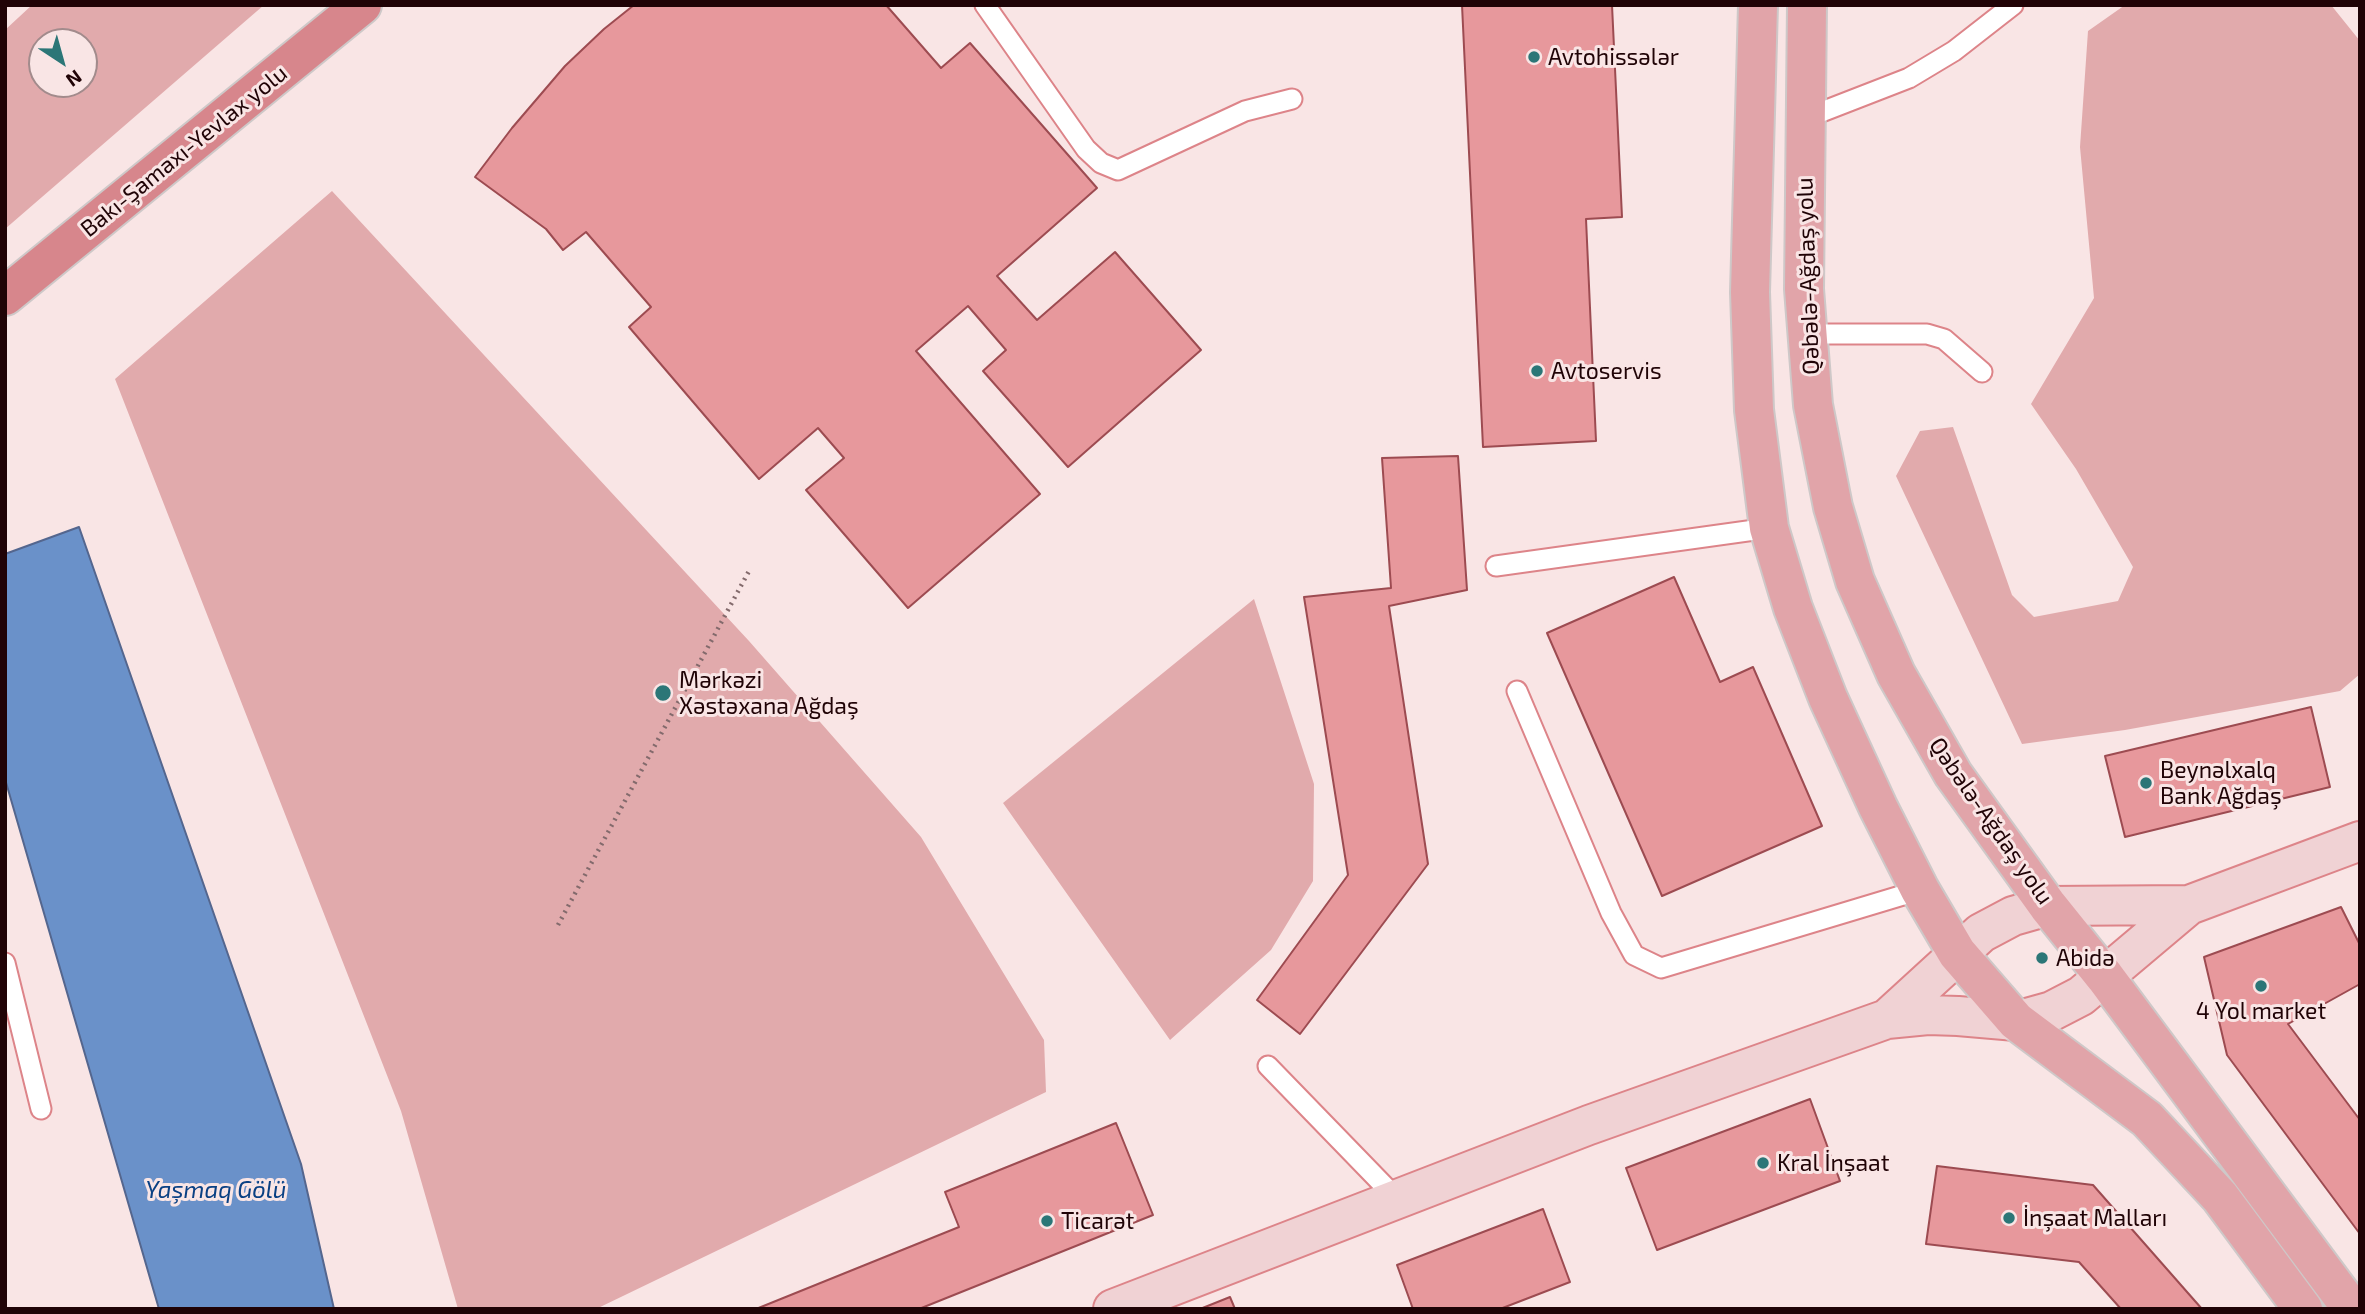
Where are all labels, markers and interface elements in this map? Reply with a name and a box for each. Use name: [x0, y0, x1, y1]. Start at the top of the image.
north arrow: [28, 28, 98, 98]
place label: Avtohissələr: [1548, 43, 1679, 71]
marker: Avtohissələr: [1526, 49, 1542, 65]
street label: Bakı-Şamaxı-Yevlax yolu: [75, 59, 293, 243]
text: N: [62, 65, 87, 92]
street label: Qəbələ-Ağdaş yolu: [1791, 177, 1825, 375]
place label: Avtoservis: [1551, 357, 1662, 385]
marker: Avtoservis: [1529, 363, 1545, 379]
place label: Mərkəzi Xəstəxana Ağdaş: [679, 666, 859, 720]
marker: Mərkəzi Xəstəxana Ağdaş: [653, 683, 673, 703]
street label: Qəbələ-Ağdaş yolu: [1923, 732, 2059, 910]
place label: Beynəlxalq Bank Ağdaş: [2160, 756, 2282, 810]
marker: Beynəlxalq Bank Ağdaş: [2138, 775, 2154, 791]
place label: Abidə: [2056, 944, 2115, 972]
marker: Abidə: [2034, 950, 2050, 966]
marker: 4 Yol market: [2253, 978, 2269, 994]
place label: 4 Yol market: [2196, 997, 2326, 1025]
place label: Kral İnşaat: [1777, 1149, 1889, 1177]
marker: Kral İnşaat: [1755, 1155, 1771, 1171]
water label: Yaşmaq Gölü: [146, 1176, 286, 1204]
place label: İnşaat Malları: [2023, 1204, 2167, 1232]
place label: Ticarət: [1061, 1207, 1134, 1235]
marker: İnşaat Malları: [2001, 1210, 2017, 1226]
marker: Ticarət: [1039, 1213, 1055, 1229]

